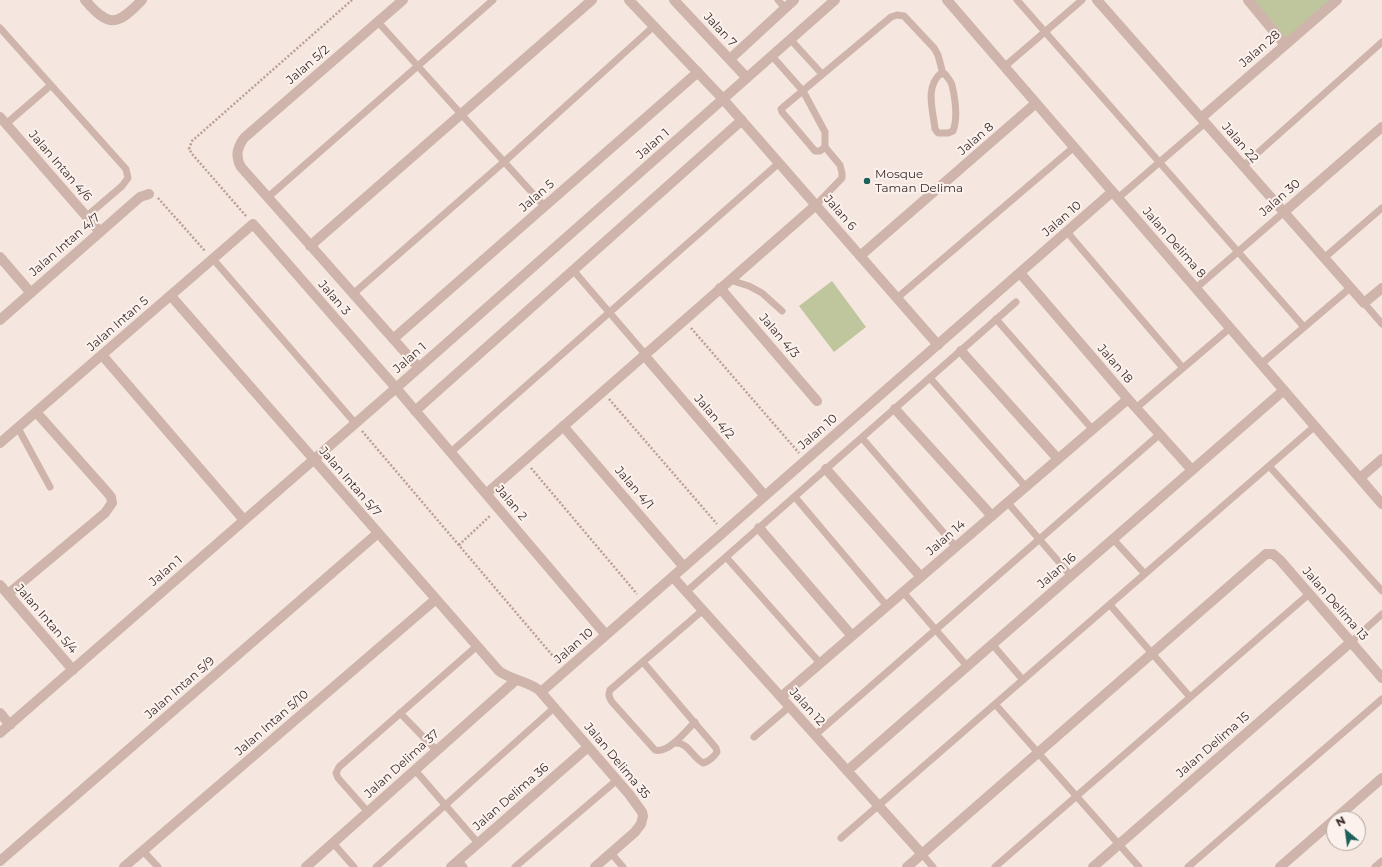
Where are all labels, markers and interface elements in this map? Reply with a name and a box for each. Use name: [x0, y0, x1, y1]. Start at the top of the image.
street label: Jalan 7: [701, 10, 739, 50]
street label: Jalan 28: [1237, 27, 1283, 71]
street label: Jalan 5/2: [284, 42, 332, 88]
street label: Jalan 8: [955, 120, 997, 158]
street label: Jalan 22: [1219, 120, 1261, 166]
street label: Jalan 1: [634, 126, 672, 162]
street label: Jalan Intan 4/6: [25, 128, 95, 204]
place label: Mosque Taman Delima: [875, 167, 963, 195]
marker: Mosque Taman Delima: [862, 176, 872, 186]
street label: Jalan 30: [1257, 176, 1303, 220]
street label: Jalan 5: [517, 177, 557, 215]
street label: Jalan 6: [821, 192, 859, 234]
street label: Jalan 10: [1040, 198, 1084, 240]
street label: Jalan Delima 8: [1139, 205, 1209, 281]
street label: Jalan Intan 4/7: [27, 210, 103, 280]
street label: Jalan 3: [315, 278, 353, 318]
street label: Jalan Intan 5: [85, 294, 151, 354]
street label: Jalan 4/3: [756, 311, 802, 361]
street label: Jalan 1: [391, 340, 429, 376]
street label: Jalan 18: [1094, 342, 1136, 386]
street label: Jalan 4/2: [691, 392, 737, 442]
street label: Jalan 10: [796, 411, 840, 453]
street label: Jalan Intan 5/7: [316, 444, 384, 520]
street label: Jalan 4/1: [612, 464, 656, 512]
street label: Jalan 2: [492, 482, 530, 524]
street label: Jalan 14: [924, 517, 968, 559]
street label: Jalan 16: [1035, 550, 1079, 592]
street label: Jalan 1: [147, 553, 185, 589]
street label: Jalan Delima 13: [1299, 564, 1371, 644]
street label: Jalan Intan 5/4: [12, 581, 80, 657]
street label: Jalan 10: [552, 625, 596, 667]
street label: Jalan Intan 5/9: [142, 654, 218, 722]
street label: Jalan 12: [786, 685, 828, 729]
street label: Jalan Intan 5/10: [232, 687, 312, 759]
street label: Jalan Delima 15: [1173, 709, 1253, 781]
street label: Jalan Delima 35: [581, 720, 653, 802]
street label: Jalan Delima 37: [362, 727, 442, 801]
street label: Jalan Delima 36: [470, 760, 552, 834]
north arrow: [1326, 811, 1366, 851]
text: N: [1333, 813, 1348, 830]

